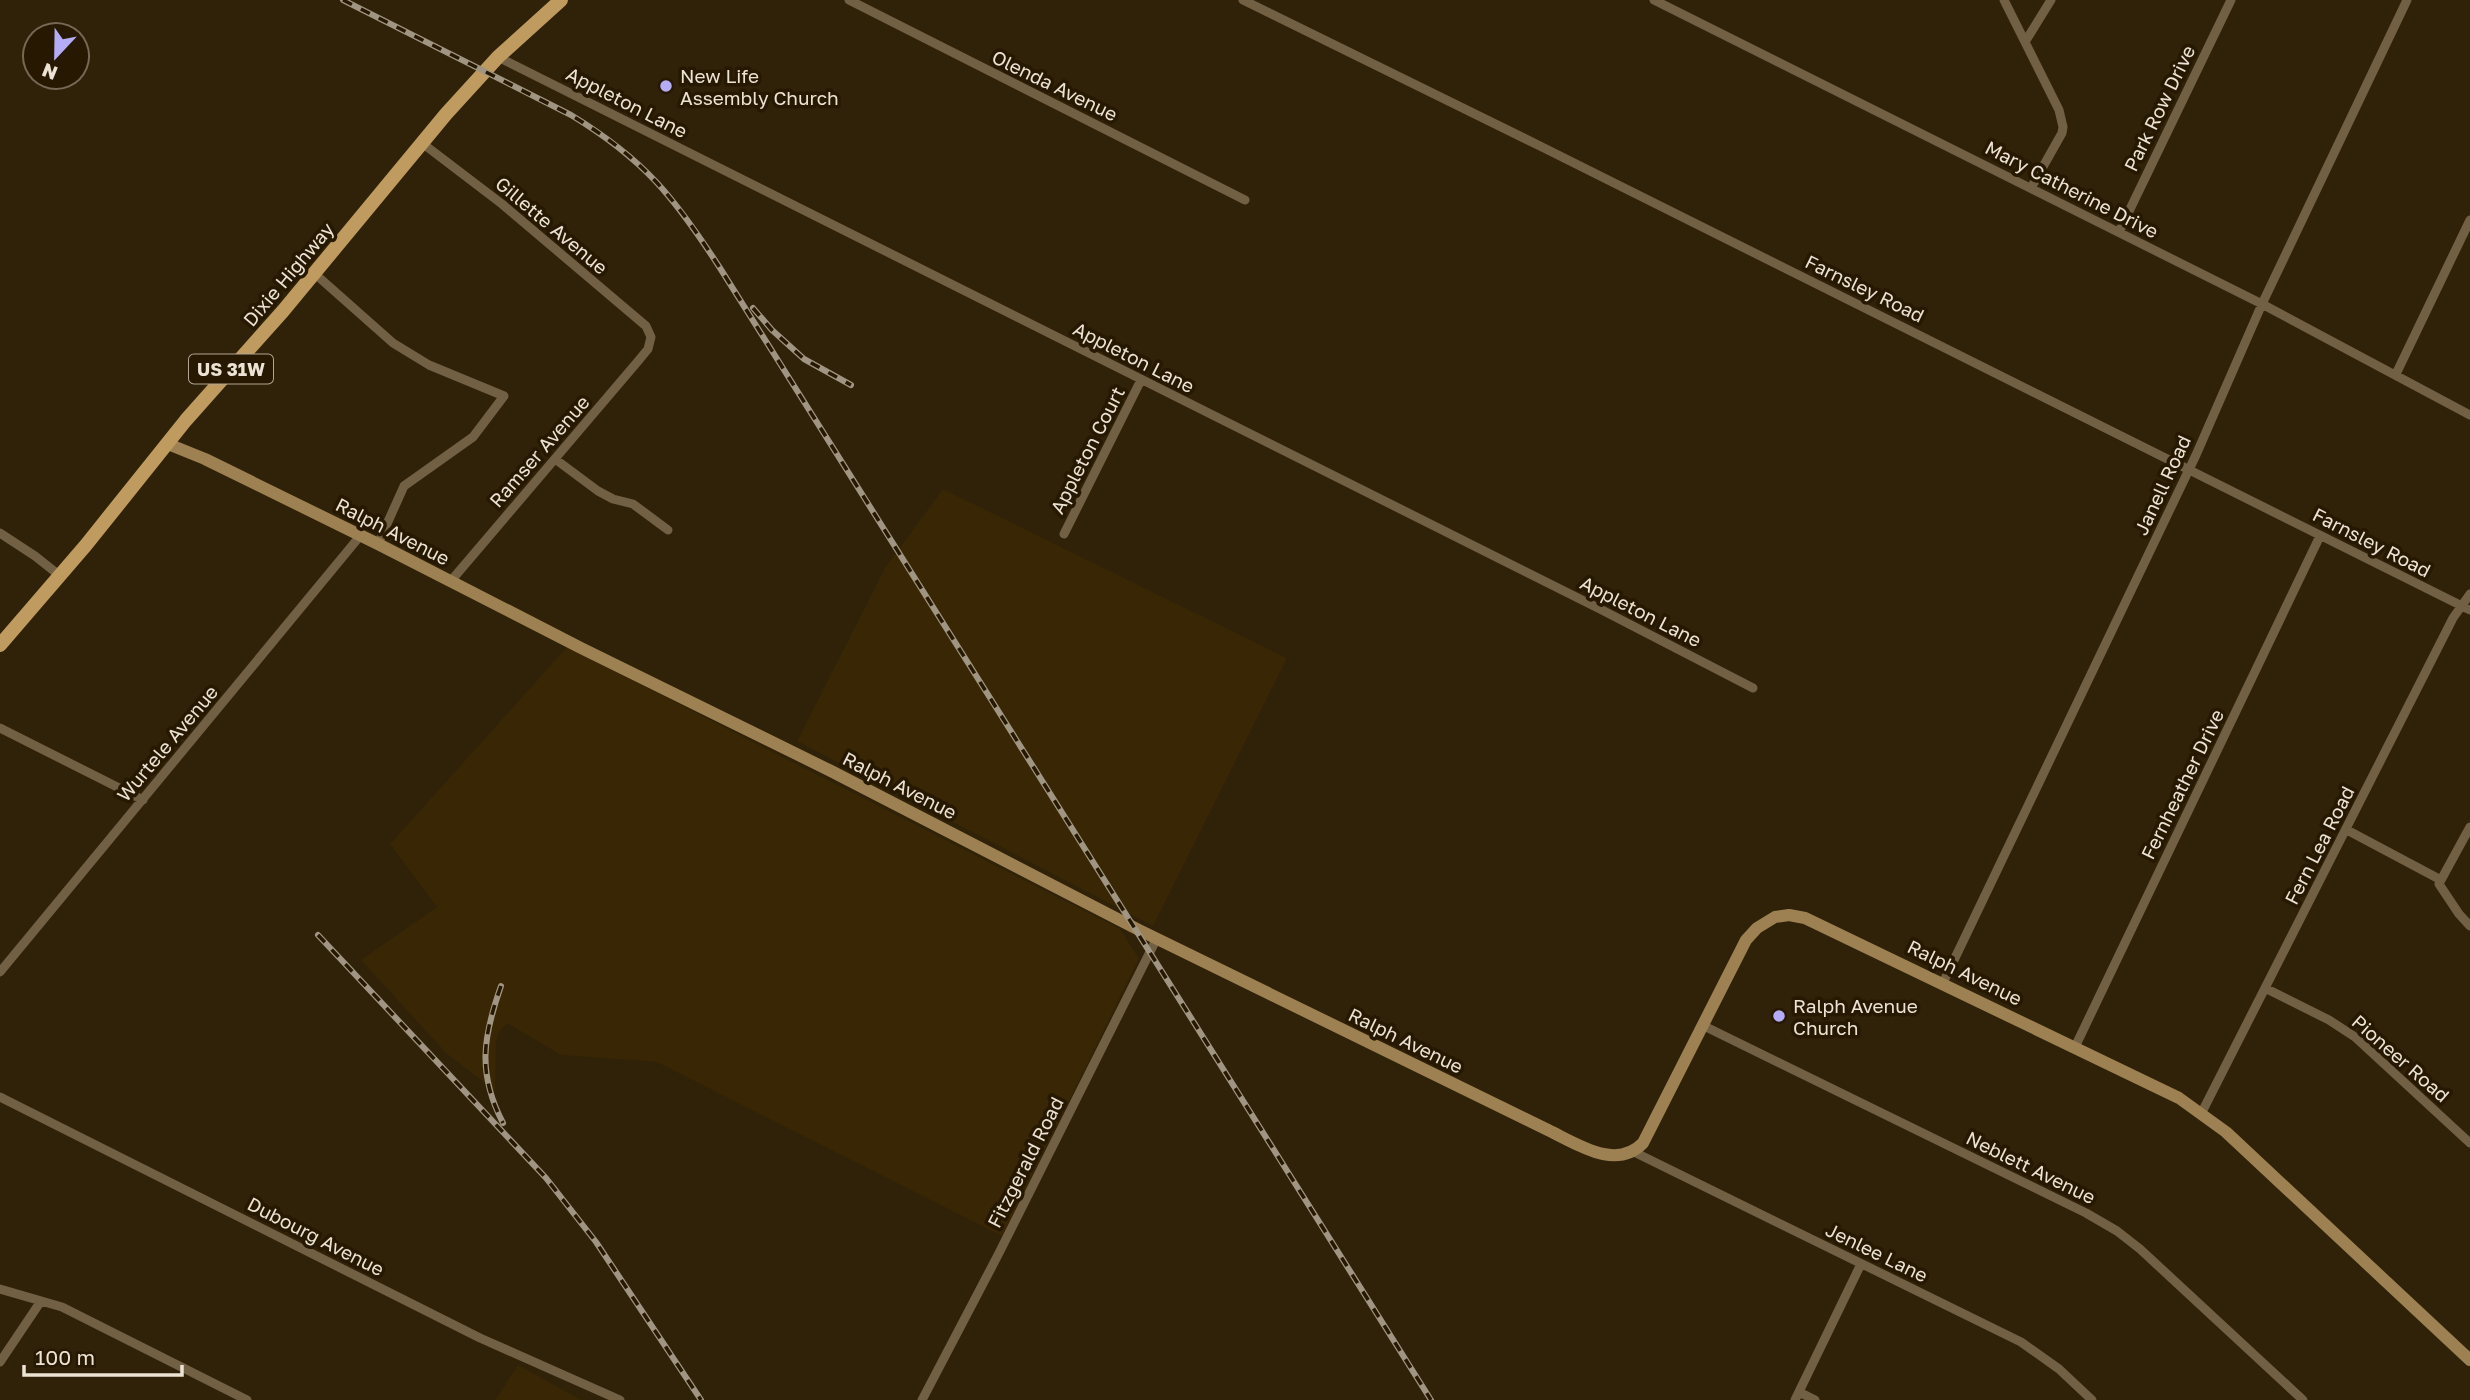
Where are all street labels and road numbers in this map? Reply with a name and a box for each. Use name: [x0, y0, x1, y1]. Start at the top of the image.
street label: Park Row Drive: [2119, 41, 2199, 175]
street label: Olenda Avenue: [988, 45, 1122, 125]
street label: Appleton Lane: [563, 62, 691, 142]
street label: Mary Catherine Drive: [1982, 135, 2162, 243]
street label: Gillette Avenue: [491, 171, 613, 279]
street label: Dixie Highway: [238, 217, 338, 331]
street label: Farnsley Road: [1802, 249, 1928, 327]
street label: Appleton Lane: [1070, 317, 1198, 397]
road number: US 31W: [189, 354, 273, 384]
street label: Appleton Court: [1045, 383, 1129, 517]
street label: Ramser Avenue: [484, 390, 594, 512]
street label: Janell Road: [2129, 431, 2195, 539]
street label: Ralph Avenue: [332, 492, 454, 570]
street label: Farnsley Road: [2309, 502, 2435, 582]
street label: Appleton Lane: [1577, 571, 1705, 651]
street label: Wurtele Avenue: [112, 680, 222, 806]
street label: Fernheather Drive: [2136, 705, 2228, 863]
street label: Ralph Avenue: [839, 746, 961, 824]
street label: Fern Lea Road: [2279, 782, 2359, 908]
street label: Ralph Avenue: [1904, 934, 2026, 1010]
street label: Ralph Avenue: [1345, 1002, 1467, 1078]
street label: Pioneer Road: [2348, 1010, 2454, 1106]
street label: Fitzgerald Road: [982, 1093, 1068, 1231]
street label: Neblett Avenue: [1963, 1126, 2099, 1208]
street label: Dubourg Avenue: [244, 1192, 388, 1280]
street label: Jenlee Lane: [1822, 1217, 1932, 1287]

